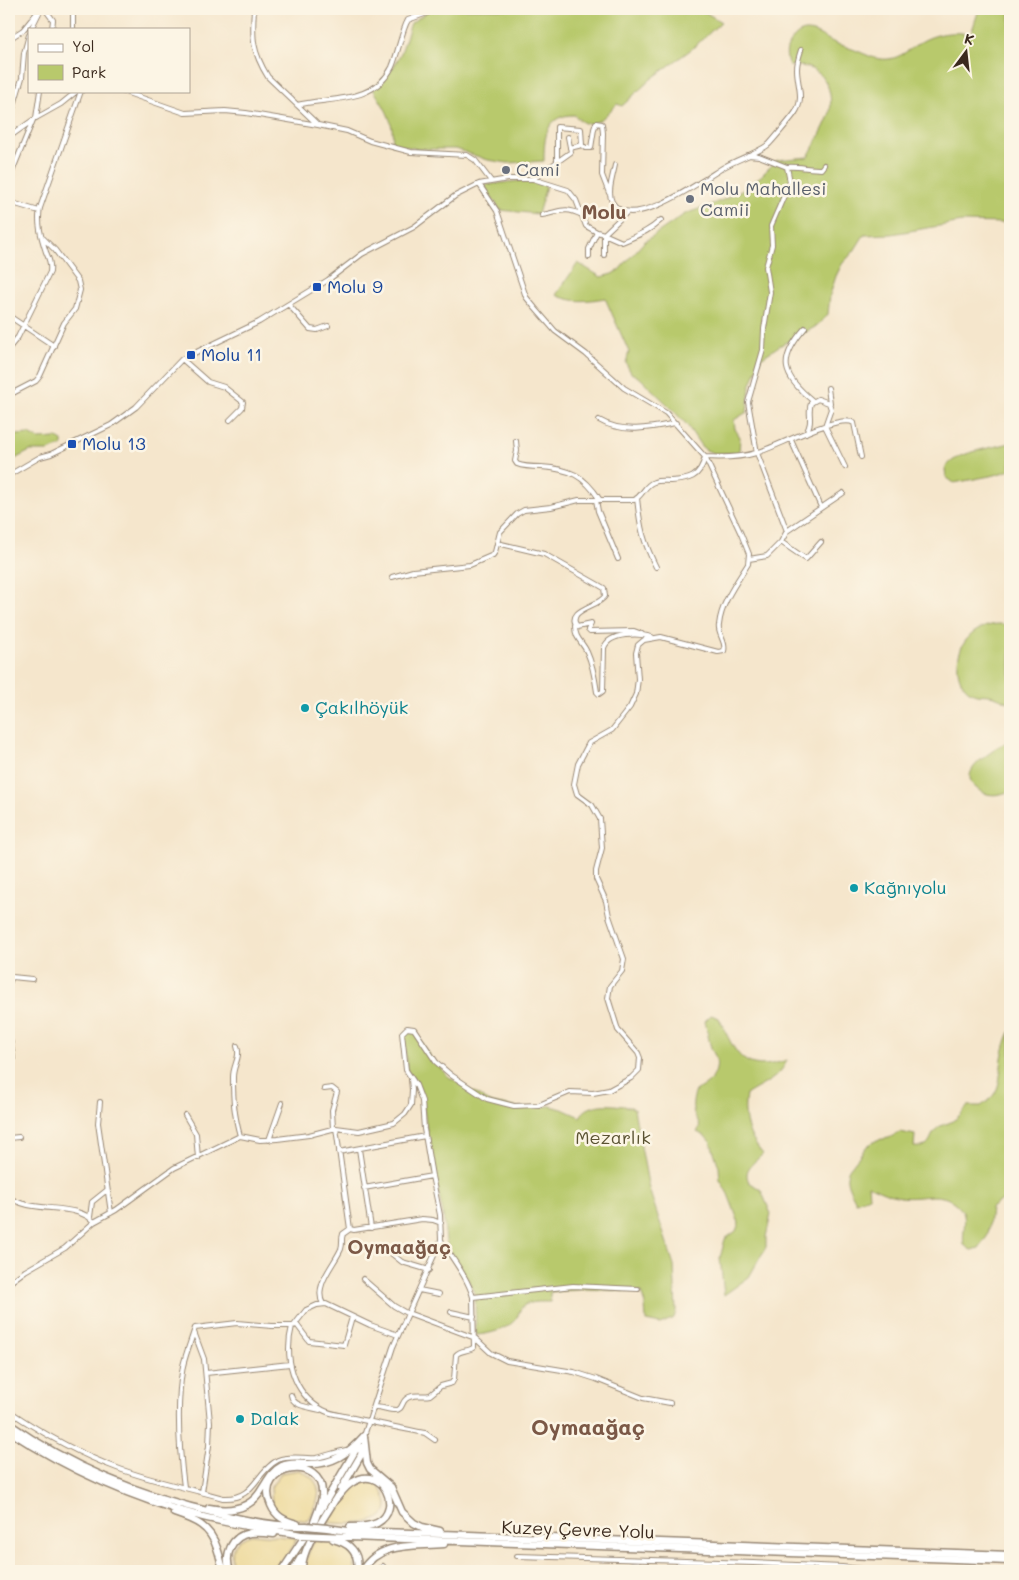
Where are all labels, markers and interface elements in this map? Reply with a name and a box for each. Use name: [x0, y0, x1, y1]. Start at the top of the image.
legend: [28, 28, 190, 92]
north arrow: [942, 28, 992, 78]
text: K: [963, 29, 976, 49]
text: Yol: [72, 36, 95, 56]
text: Park: [72, 62, 106, 82]
place label: Cami: [516, 157, 560, 181]
marker: Cami: [500, 164, 512, 176]
place label: Molu Mahallesi Camii: [700, 176, 827, 221]
marker: Molu Mahallesi Camii: [684, 193, 696, 205]
district label: Molu: [581, 198, 627, 224]
place label: Molu 9: [327, 274, 383, 298]
marker: Molu 9: [311, 281, 323, 293]
place label: Molu 11: [201, 342, 262, 366]
marker: Molu 11: [185, 349, 197, 361]
place label: Molu 13: [82, 431, 146, 455]
marker: Molu 13: [66, 438, 78, 450]
place label: Çakılhöyük: [315, 695, 408, 719]
marker: Çakılhöyük: [299, 702, 311, 714]
place label: Kağnıyolu: [864, 875, 947, 899]
marker: Kağnıyolu: [848, 882, 860, 894]
park label: Mezarlık: [575, 1125, 651, 1149]
district label: Oymaağaç: [347, 1233, 451, 1259]
place label: Dalak: [250, 1406, 299, 1430]
district label: Oymaağaç: [531, 1412, 645, 1441]
marker: Dalak: [234, 1413, 246, 1425]
street label: Kuzey Çevre Yolu: [501, 1514, 655, 1544]

